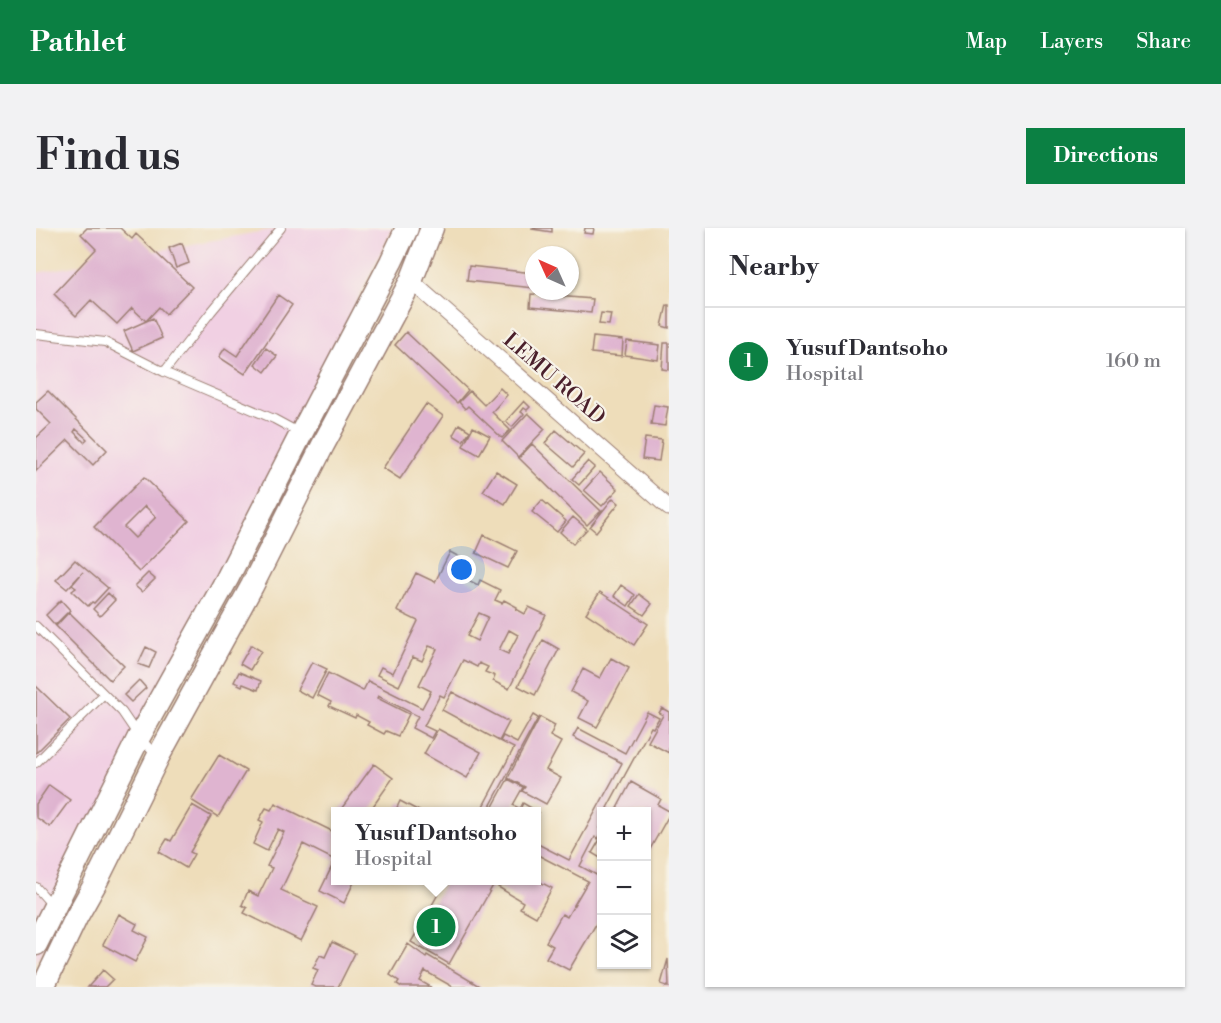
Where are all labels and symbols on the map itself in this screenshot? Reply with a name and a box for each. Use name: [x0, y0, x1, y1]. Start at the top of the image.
north arrow: [525, 246, 579, 300]
street label: LEMU ROAD: [497, 327, 611, 431]
your location: [447, 555, 476, 584]
pin: 1: [416, 904, 456, 950]

